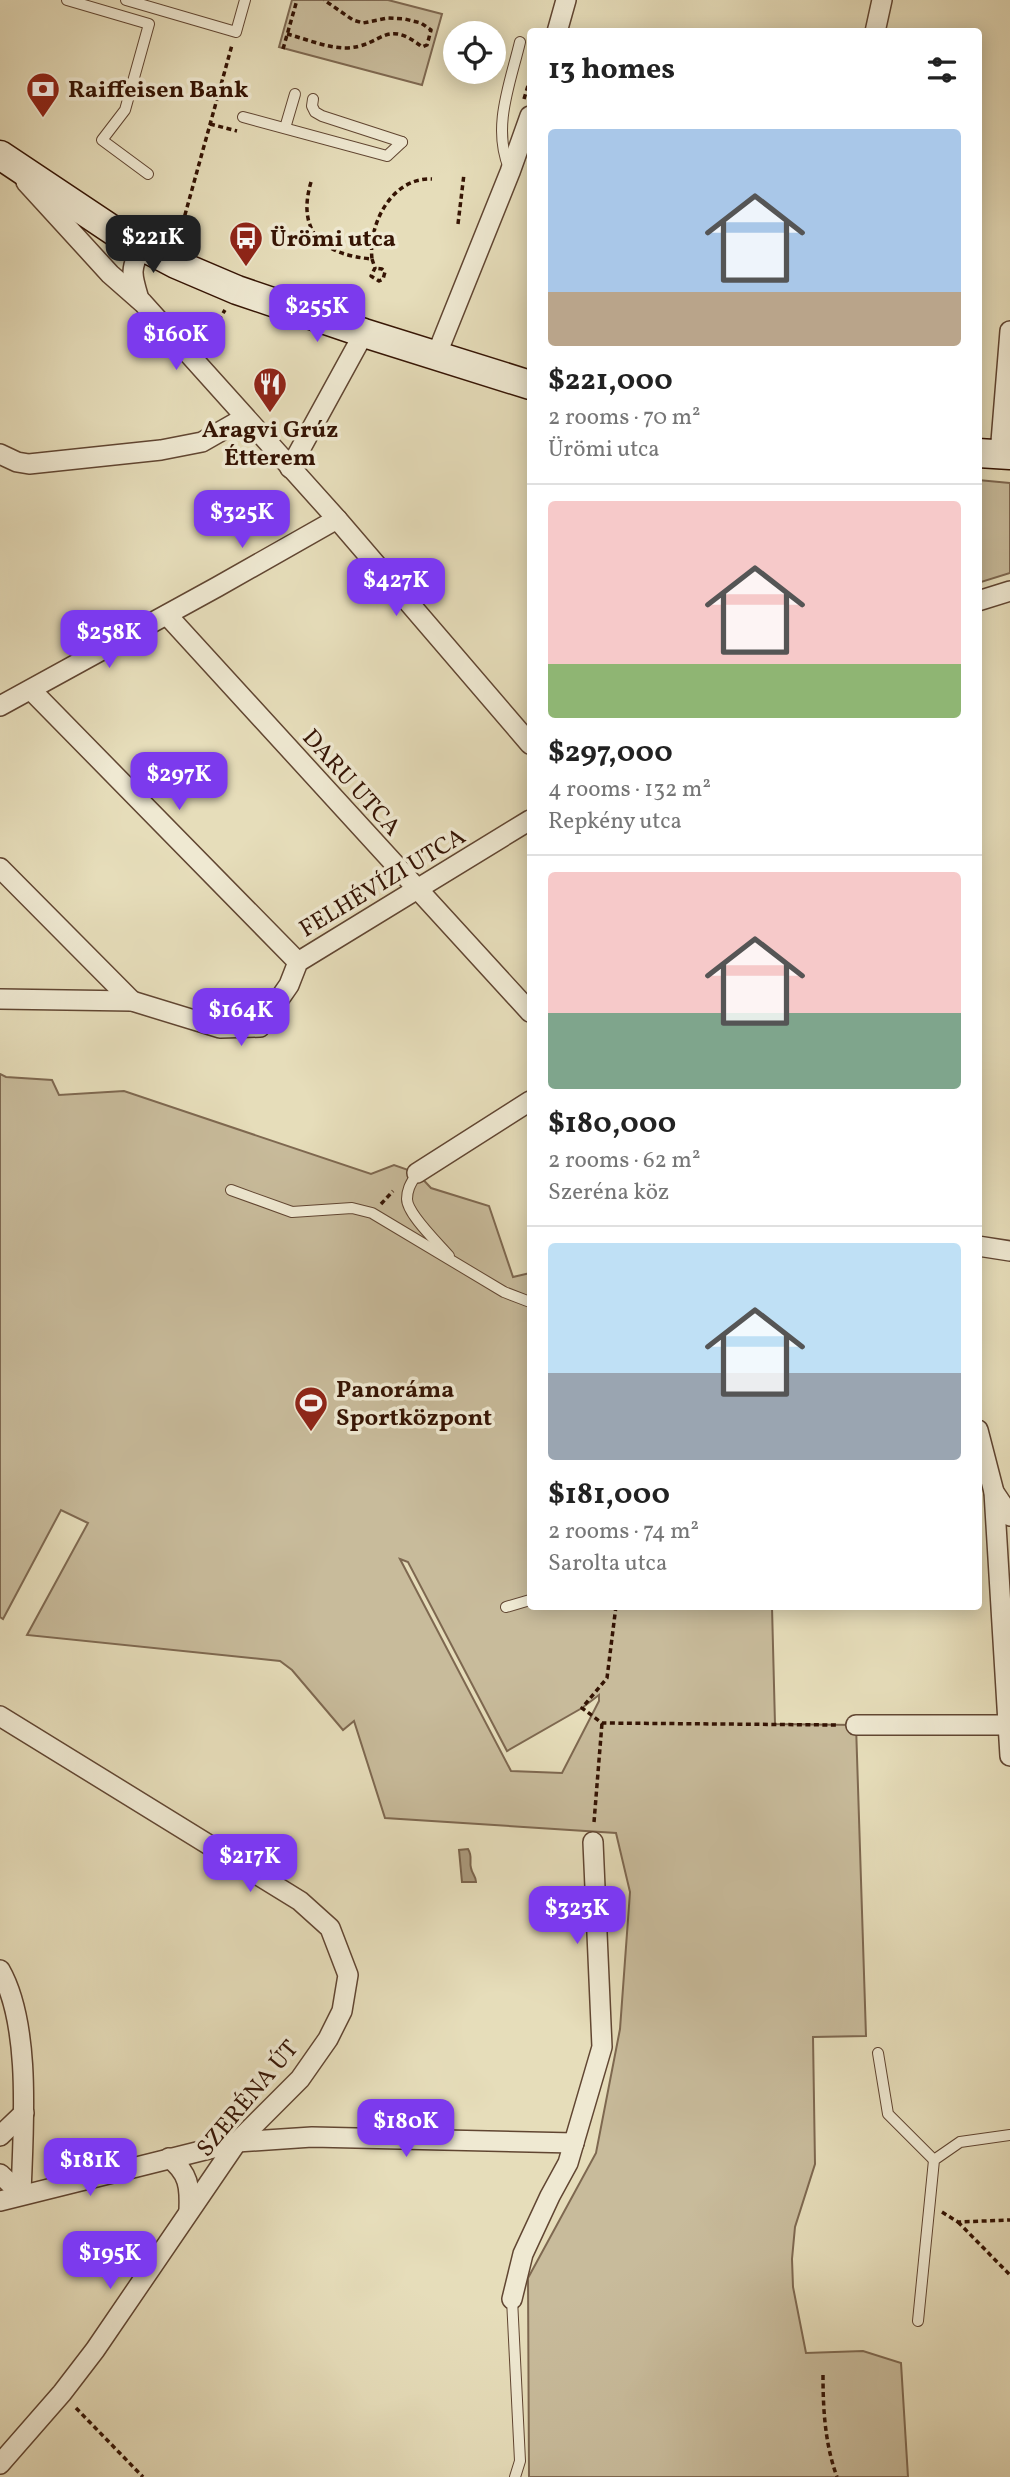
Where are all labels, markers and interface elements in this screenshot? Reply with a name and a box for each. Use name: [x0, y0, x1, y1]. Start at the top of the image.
map controls: [443, 21, 506, 84]
button: locate: [443, 21, 506, 84]
text: 13 homes: [548, 49, 675, 91]
icon: filters: [923, 51, 961, 89]
bank icon: Raiffeisen Bank: [24, 70, 62, 119]
place label: Raiffeisen Bank: [68, 74, 249, 108]
icon: home: [692, 175, 818, 301]
pin: $221K: [104, 216, 202, 275]
bus stop icon: Ürömi utca: [227, 219, 265, 268]
text: $221K: [122, 222, 184, 254]
place label: Ürömi utca: [270, 223, 396, 257]
pin: $255K: [268, 284, 366, 344]
text: $255K: [285, 291, 349, 323]
pin: $160K: [127, 312, 225, 372]
text: $160K: [143, 319, 209, 351]
text: $221,000: [548, 360, 673, 402]
restaurant icon: Aragvi Grúz Étterem: [251, 365, 289, 414]
text: 2 rooms · 70 m²: [548, 402, 701, 434]
place label: Aragvi Grúz Étterem: [202, 414, 338, 476]
text: Ürömi utca: [548, 434, 660, 466]
pin: $325K: [193, 490, 291, 550]
text: $325K: [210, 497, 274, 529]
icon: home: [692, 547, 818, 673]
pin: $427K: [347, 558, 445, 618]
text: $427K: [363, 565, 429, 597]
pin: $258K: [60, 610, 158, 670]
text: $258K: [76, 617, 142, 649]
street label: DARU UTCA: [293, 722, 408, 844]
text: $297,000: [548, 732, 673, 774]
pin: $297K: [130, 752, 228, 812]
text: $297K: [146, 759, 212, 791]
text: 4 rooms · 132 m²: [548, 774, 711, 806]
text: Repkény utca: [548, 806, 682, 838]
street label: FELHÉVÍZI UTCA: [293, 820, 473, 947]
icon: home: [692, 918, 818, 1044]
pin: $164K: [192, 988, 290, 1048]
text: $164K: [209, 995, 273, 1027]
text: $180,000: [548, 1103, 676, 1145]
text: 2 rooms · 62 m²: [548, 1145, 700, 1177]
text: Szeréna köz: [548, 1177, 669, 1209]
icon: home: [692, 1289, 818, 1415]
place label: Panoráma Sportközpont: [336, 1374, 492, 1436]
sports icon: Panoráma Sportközpont: [292, 1384, 330, 1433]
text: $181,000: [548, 1474, 670, 1516]
text: 2 rooms · 74 m²: [548, 1516, 699, 1548]
text: Sarolta utca: [548, 1548, 667, 1580]
pin: $217K: [201, 1834, 299, 1894]
text: $217K: [219, 1841, 281, 1873]
pin: $323K: [528, 1886, 626, 1946]
text: $323K: [545, 1893, 609, 1925]
street label: SZERÉNA ÚT: [190, 2034, 307, 2165]
pin: $180K: [357, 2100, 455, 2159]
text: $180K: [373, 2106, 439, 2138]
pin: $181K: [41, 2138, 139, 2198]
text: $181K: [60, 2145, 120, 2177]
pin: $195K: [61, 2232, 159, 2291]
text: $195K: [79, 2238, 141, 2270]

